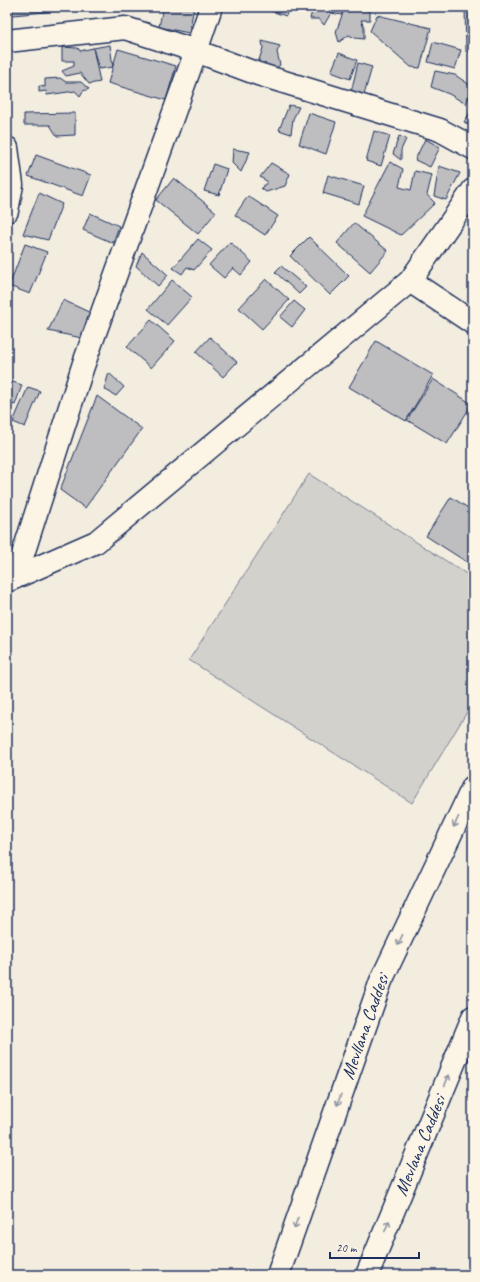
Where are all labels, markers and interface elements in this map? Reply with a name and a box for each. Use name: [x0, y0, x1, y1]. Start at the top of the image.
one-way arrow: [452, 816, 459, 828]
one-way arrow: [396, 933, 403, 945]
street label: Mevllana Caddesi: [336, 968, 396, 1083]
one-way arrow: [444, 1074, 452, 1086]
street label: Mevlana Caddesi: [389, 1089, 452, 1199]
one-way arrow: [335, 1094, 342, 1107]
one-way arrow: [292, 1216, 299, 1229]
one-way arrow: [384, 1220, 392, 1232]
scale bar: [330, 1234, 419, 1260]
text: 20 m: [336, 1240, 358, 1256]

